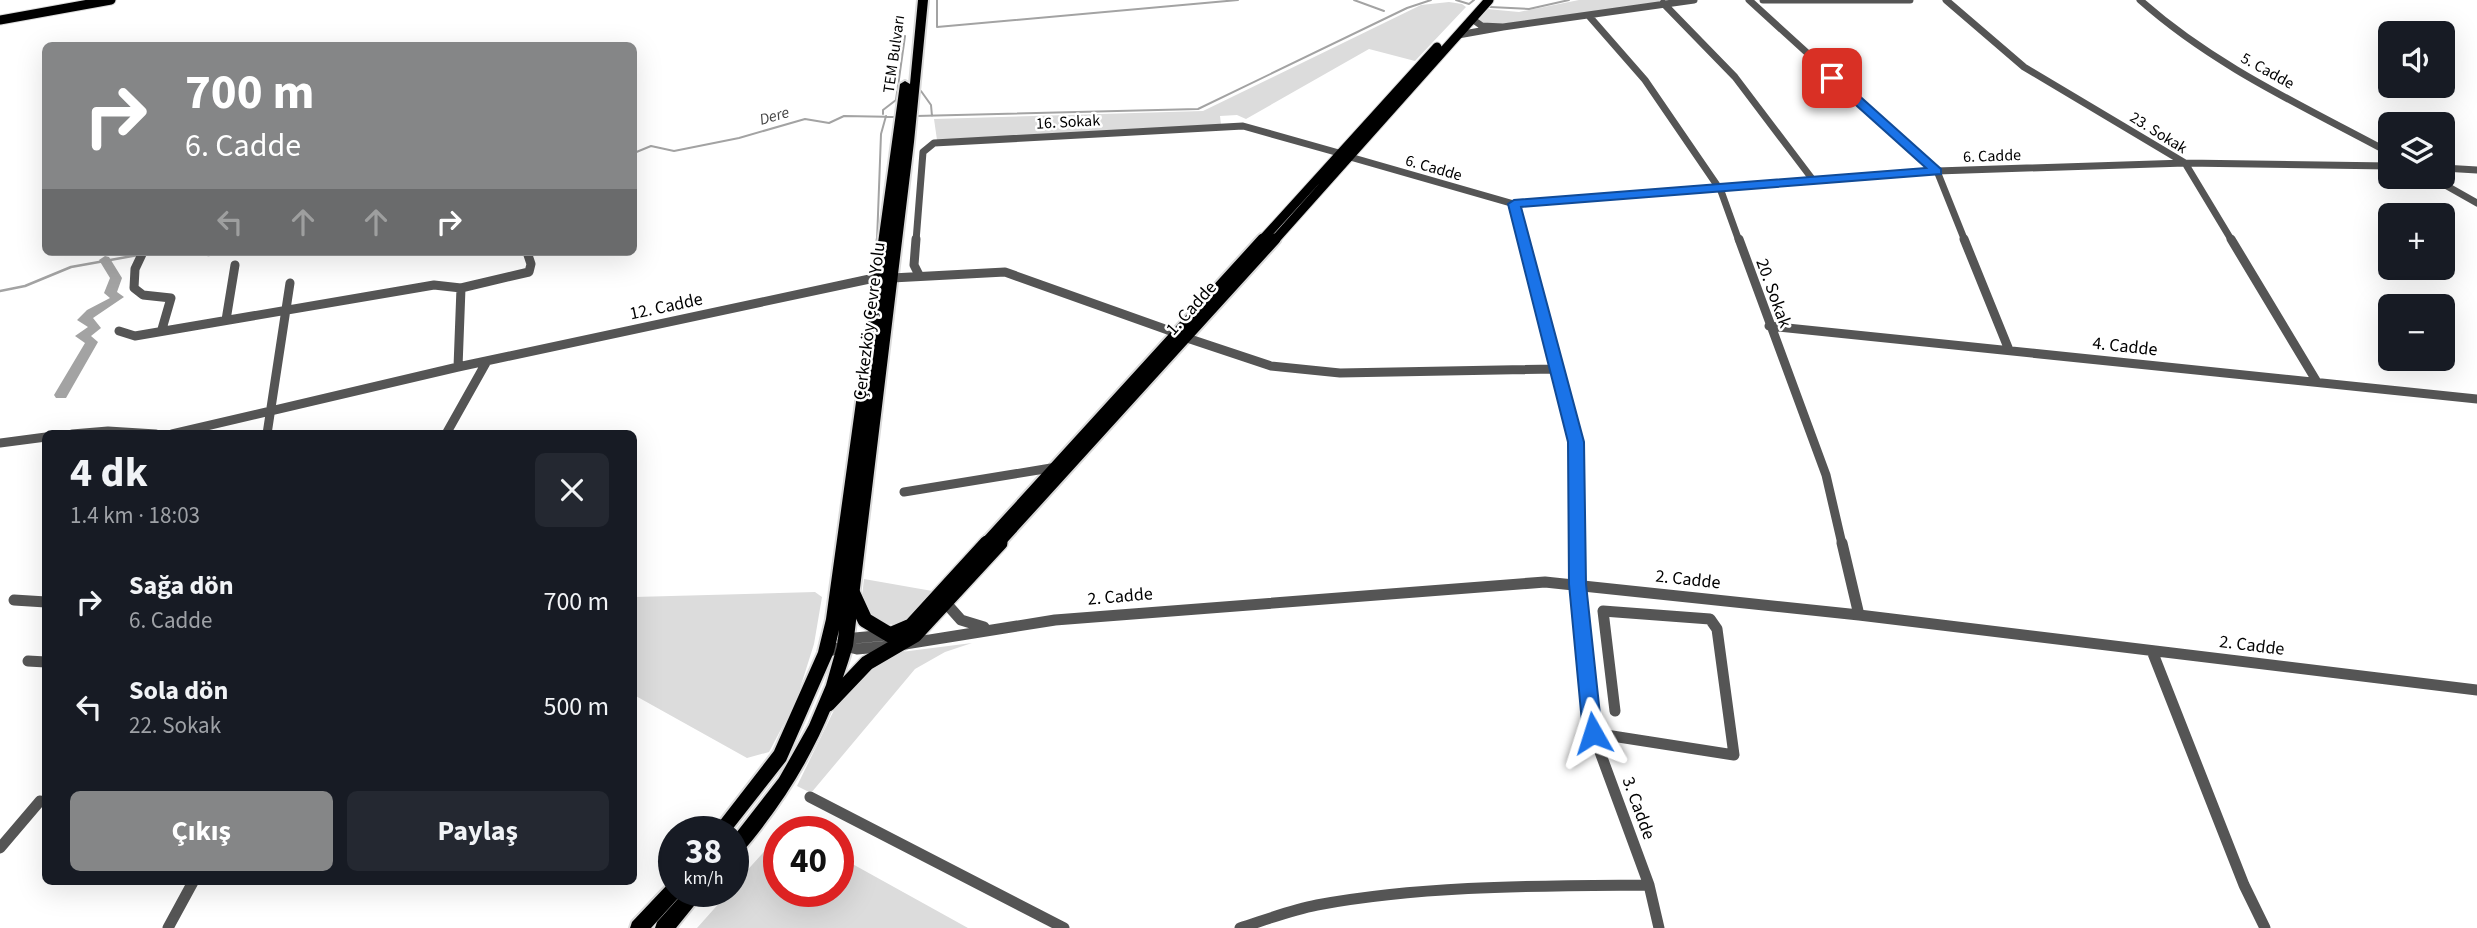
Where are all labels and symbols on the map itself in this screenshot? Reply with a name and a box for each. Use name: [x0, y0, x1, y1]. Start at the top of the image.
street label: TEM Bulvarı: [878, 14, 910, 95]
street label: 5. Cadde: [2237, 47, 2298, 95]
pin: [1802, 48, 1862, 108]
water label: Dere: [757, 101, 792, 131]
street label: 23. Sokak: [2125, 107, 2192, 159]
street label: 16. Sokak: [1035, 109, 1101, 135]
street label: 6. Cadde: [1963, 144, 2021, 168]
street label: 6. Cadde: [1403, 149, 1465, 187]
street label: Çerkezköy Çevre Yolu: [847, 241, 892, 402]
street label: 20. Sokak: [1749, 255, 1798, 331]
street label: 1. Cadde: [1160, 276, 1223, 341]
street label: 12. Cadde: [627, 287, 705, 326]
street label: 4. Cadde: [2091, 331, 2159, 362]
street label: 2. Cadde: [1654, 564, 1722, 595]
street label: 2. Cadde: [1086, 581, 1154, 612]
street label: 2. Cadde: [2218, 629, 2286, 662]
position arrow: [1556, 696, 1630, 770]
street label: 3. Cadde: [1616, 773, 1661, 843]
speed limit sign: 40: [763, 816, 854, 907]

